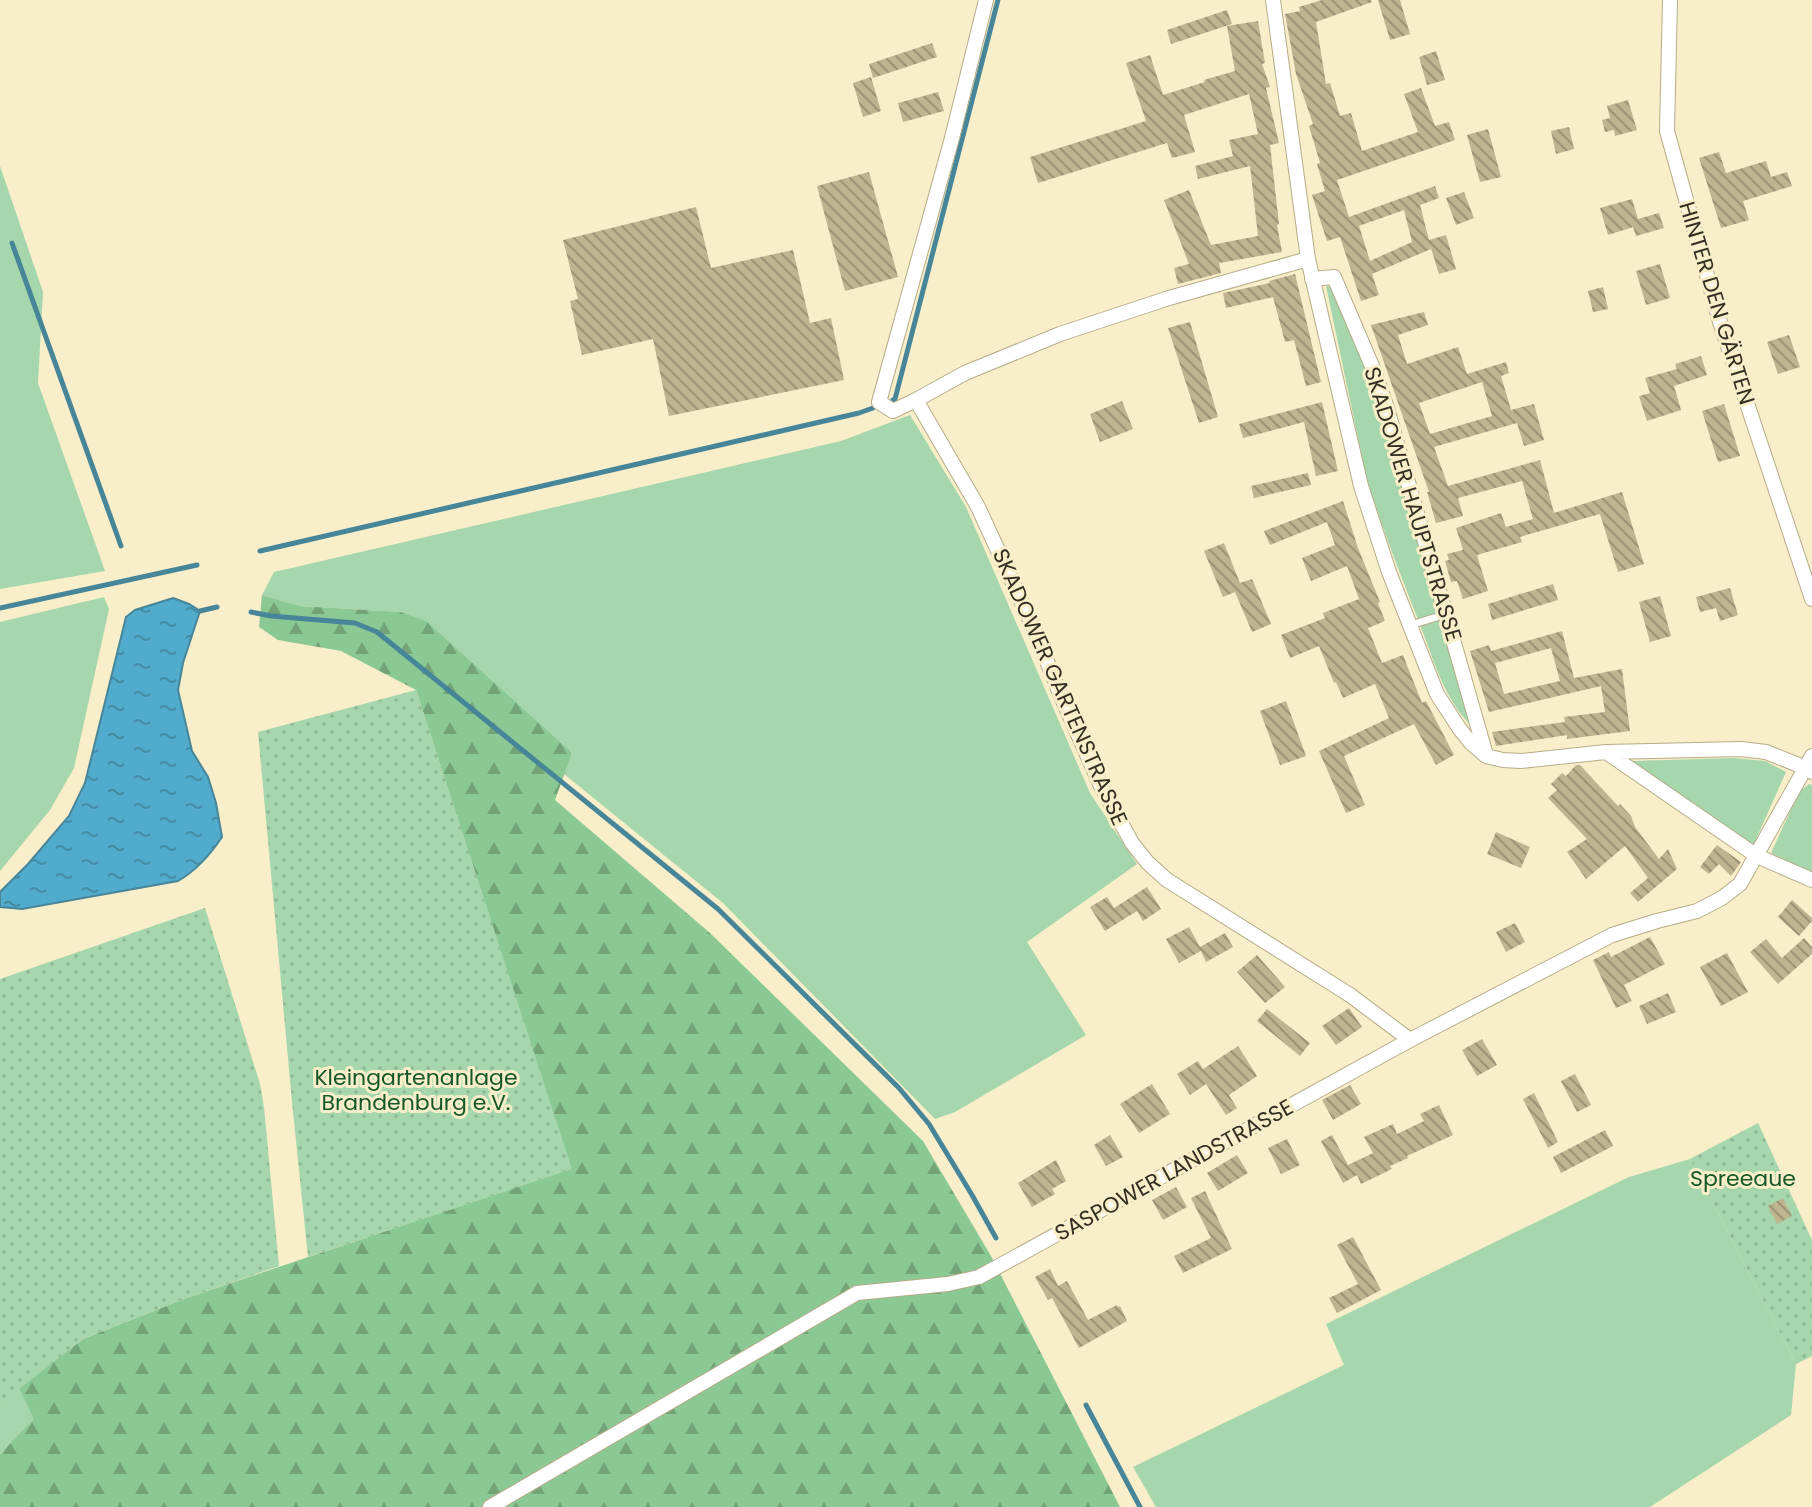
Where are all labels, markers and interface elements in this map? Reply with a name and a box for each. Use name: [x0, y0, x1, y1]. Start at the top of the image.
street label: HINTER DEN GÄRTEN: [1671, 198, 1763, 408]
street label: SKADOWER HAUPTSTRASSE: [1356, 363, 1470, 645]
street label: SKADOWER GARTENSTRASSE: [985, 544, 1135, 830]
park label: Kleingartenanlage Brandenburg e.V.: [314, 1062, 518, 1118]
street label: SASPOWER LANDSTRASSE: [1049, 1091, 1299, 1249]
park label: Spreeaue: [1690, 1163, 1796, 1194]

